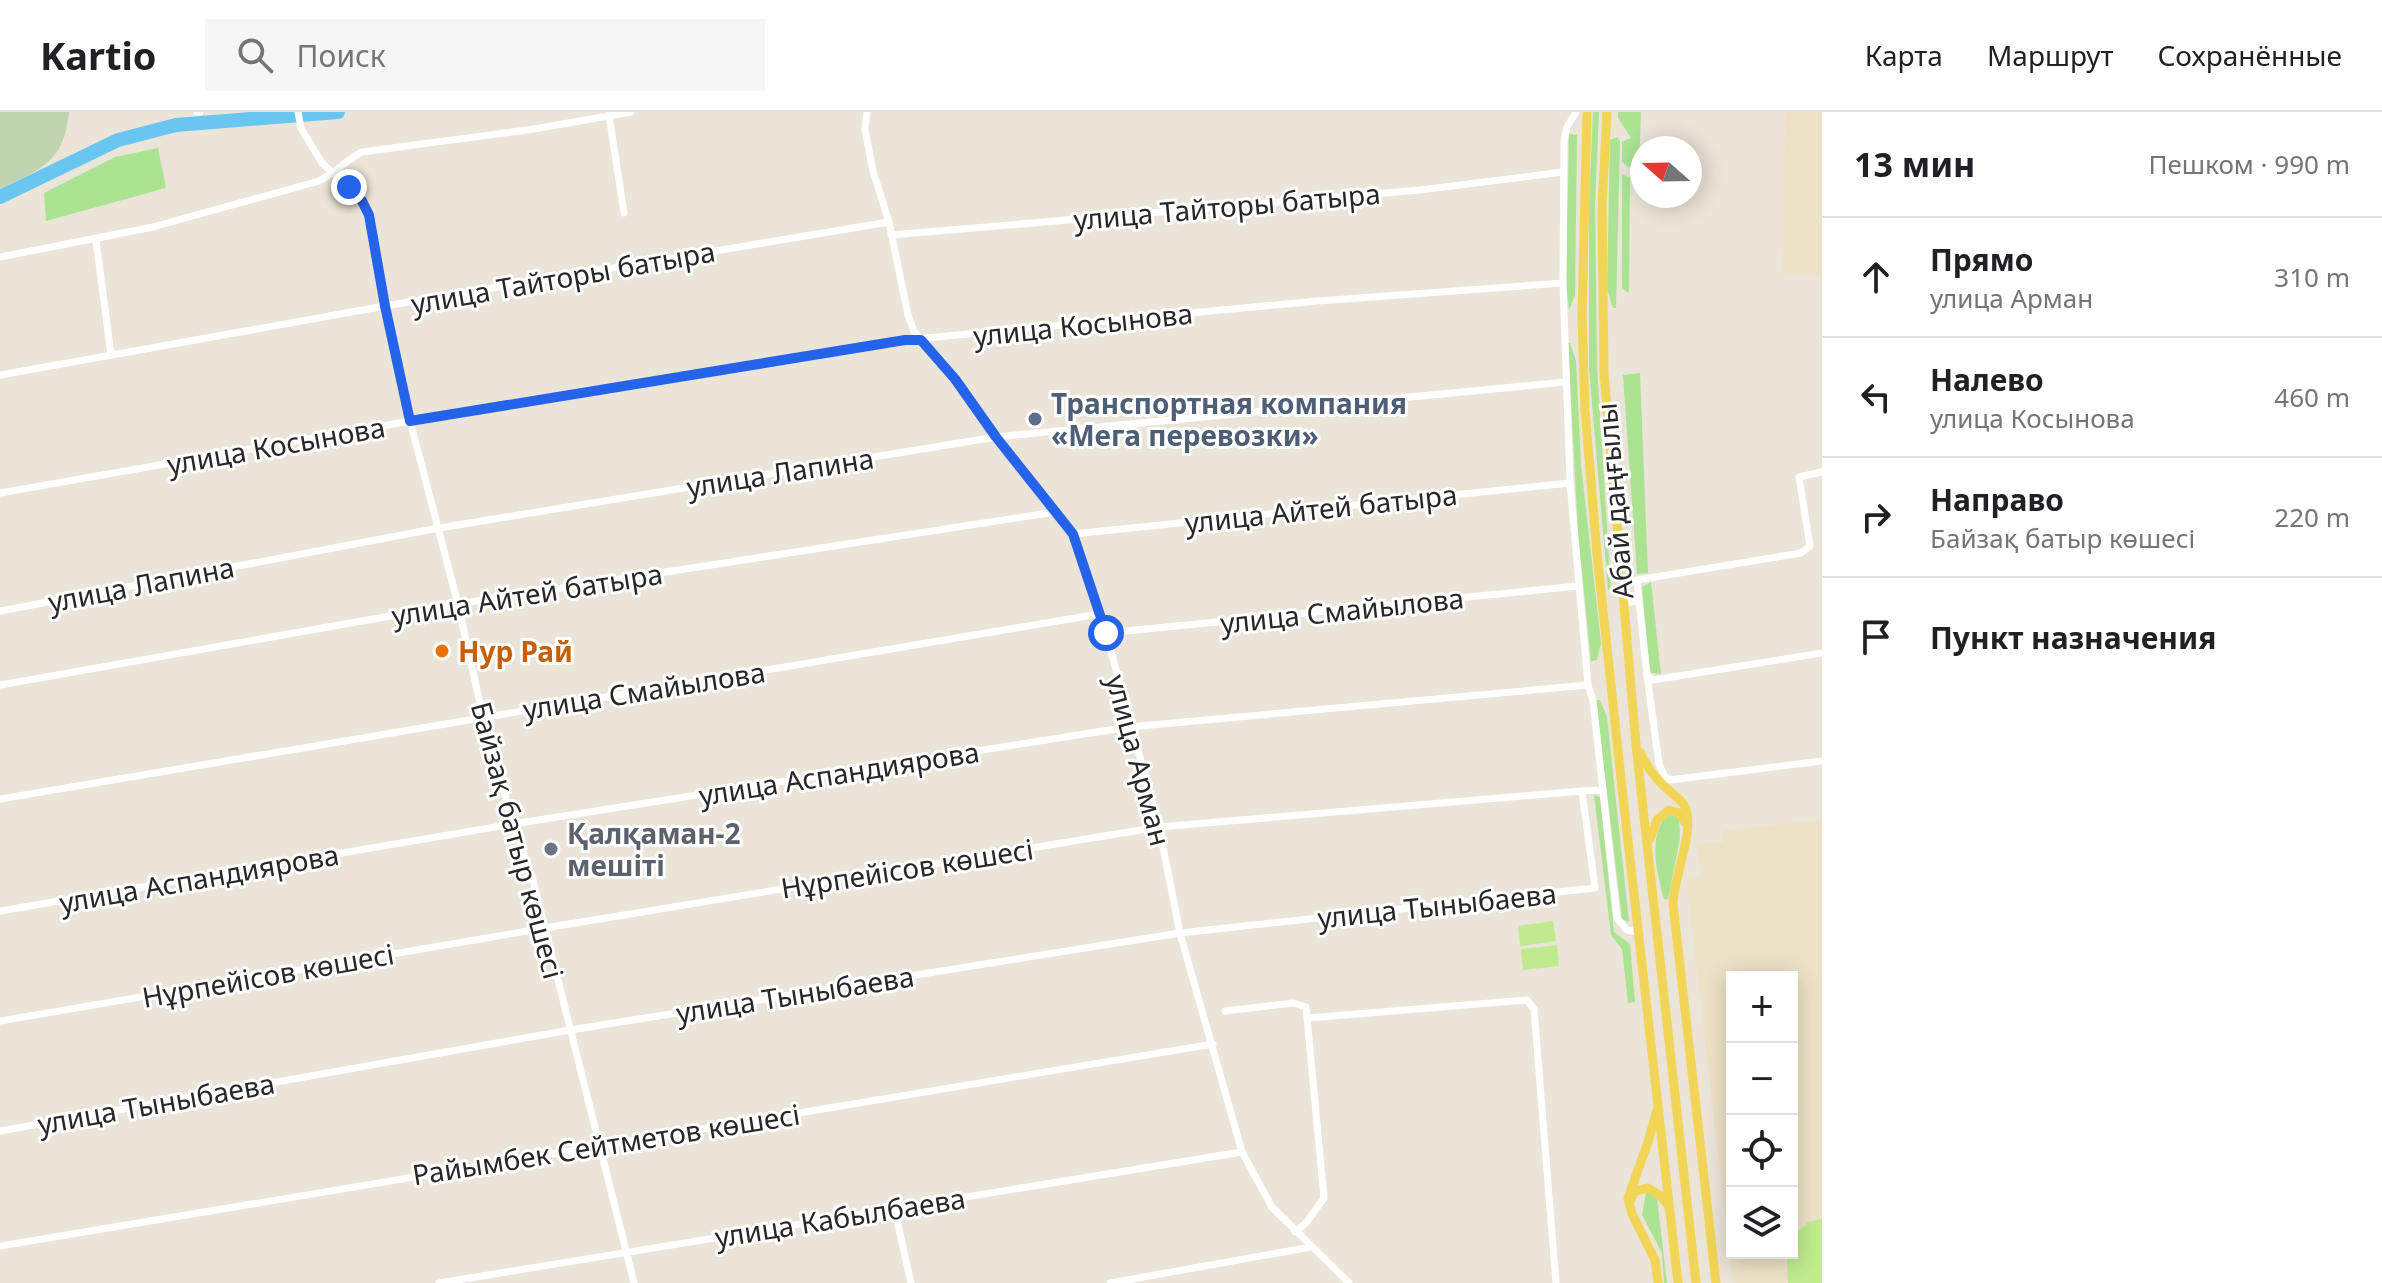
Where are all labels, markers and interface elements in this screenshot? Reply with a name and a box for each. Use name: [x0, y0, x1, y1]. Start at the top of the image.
search box: [205, 19, 765, 91]
text: Kartio: [40, 29, 157, 81]
icon: search: [233, 33, 277, 77]
text: Поиск: [297, 35, 386, 76]
text: Карта: [1865, 36, 1943, 74]
text: Маршрут: [1987, 36, 2113, 74]
text: Сохранённые: [2157, 36, 2342, 74]
north arrow: [1630, 136, 1702, 208]
text: 13 мин: [1854, 141, 1975, 187]
text: Пешком · 990 m: [2148, 146, 2350, 182]
route end: [331, 169, 367, 205]
street label: улица Тайторы батыра: [1072, 174, 1382, 238]
street label: улица Тайторы батыра: [408, 232, 718, 322]
text: Прямо: [1930, 239, 2034, 280]
icon: ahead: [1854, 255, 1898, 299]
text: 310 m: [2274, 259, 2350, 295]
text: улица Арман: [1930, 280, 2093, 316]
street label: улица Косынова: [971, 294, 1195, 354]
text: Налево: [1930, 359, 2044, 400]
icon: left: [1854, 375, 1898, 419]
text: 460 m: [2274, 379, 2350, 415]
place label: Транспортная компания «Мега перевозки»: [1051, 384, 1407, 454]
text: улица Косынова: [1930, 400, 2135, 436]
street label: Абай даңғылы: [1586, 401, 1642, 601]
street label: улица Косынова: [164, 407, 388, 483]
marker: Транспортная компания «Мега перевозки»: [1026, 410, 1044, 428]
street label: улица Лапина: [684, 438, 876, 506]
street label: улица Айтей батыра: [1183, 475, 1459, 541]
text: Направо: [1930, 479, 2064, 520]
icon: right: [1854, 495, 1898, 539]
text: 220 m: [2274, 499, 2350, 535]
text: Байзақ батыр көшесі: [1930, 520, 2195, 556]
street label: улица Лапина: [45, 547, 237, 621]
street label: улица Айтей батыра: [389, 554, 665, 634]
street label: улица Смайылова: [1218, 578, 1466, 642]
route start: [1088, 615, 1124, 651]
icon: arrive: [1854, 615, 1898, 659]
text: Пункт назначения: [1930, 617, 2216, 658]
place label: Нур Рай: [458, 632, 573, 670]
marker: Нур Рай: [433, 642, 451, 660]
street label: улица Смайылова: [520, 652, 768, 728]
street label: улица Арман: [1098, 670, 1180, 850]
street label: Байзақ батыр көшесі: [463, 697, 573, 983]
street label: улица Аспандиярова: [696, 732, 982, 814]
place label: Қалқаман-2 мешіті: [567, 814, 741, 884]
street label: Нұрпейісов көшесі: [778, 829, 1036, 907]
street label: улица Аспандиярова: [56, 835, 342, 921]
marker: Қалқаман-2 мешіті: [542, 840, 560, 858]
street label: улица Тыныбаева: [1316, 874, 1558, 936]
street label: Нұрпейісов көшесі: [139, 934, 397, 1016]
street label: улица Тыныбаева: [673, 956, 917, 1032]
map controls: [1726, 971, 1798, 1259]
button: +: [1726, 971, 1798, 1043]
button: −: [1726, 1043, 1798, 1115]
street label: улица Тыныбаева: [34, 1063, 278, 1143]
street label: Райымбек Сейтметов көшесі: [410, 1095, 802, 1193]
button: locate: [1726, 1115, 1798, 1187]
street label: улица Кабылбаева: [712, 1178, 968, 1256]
button: layers: [1726, 1187, 1798, 1259]

